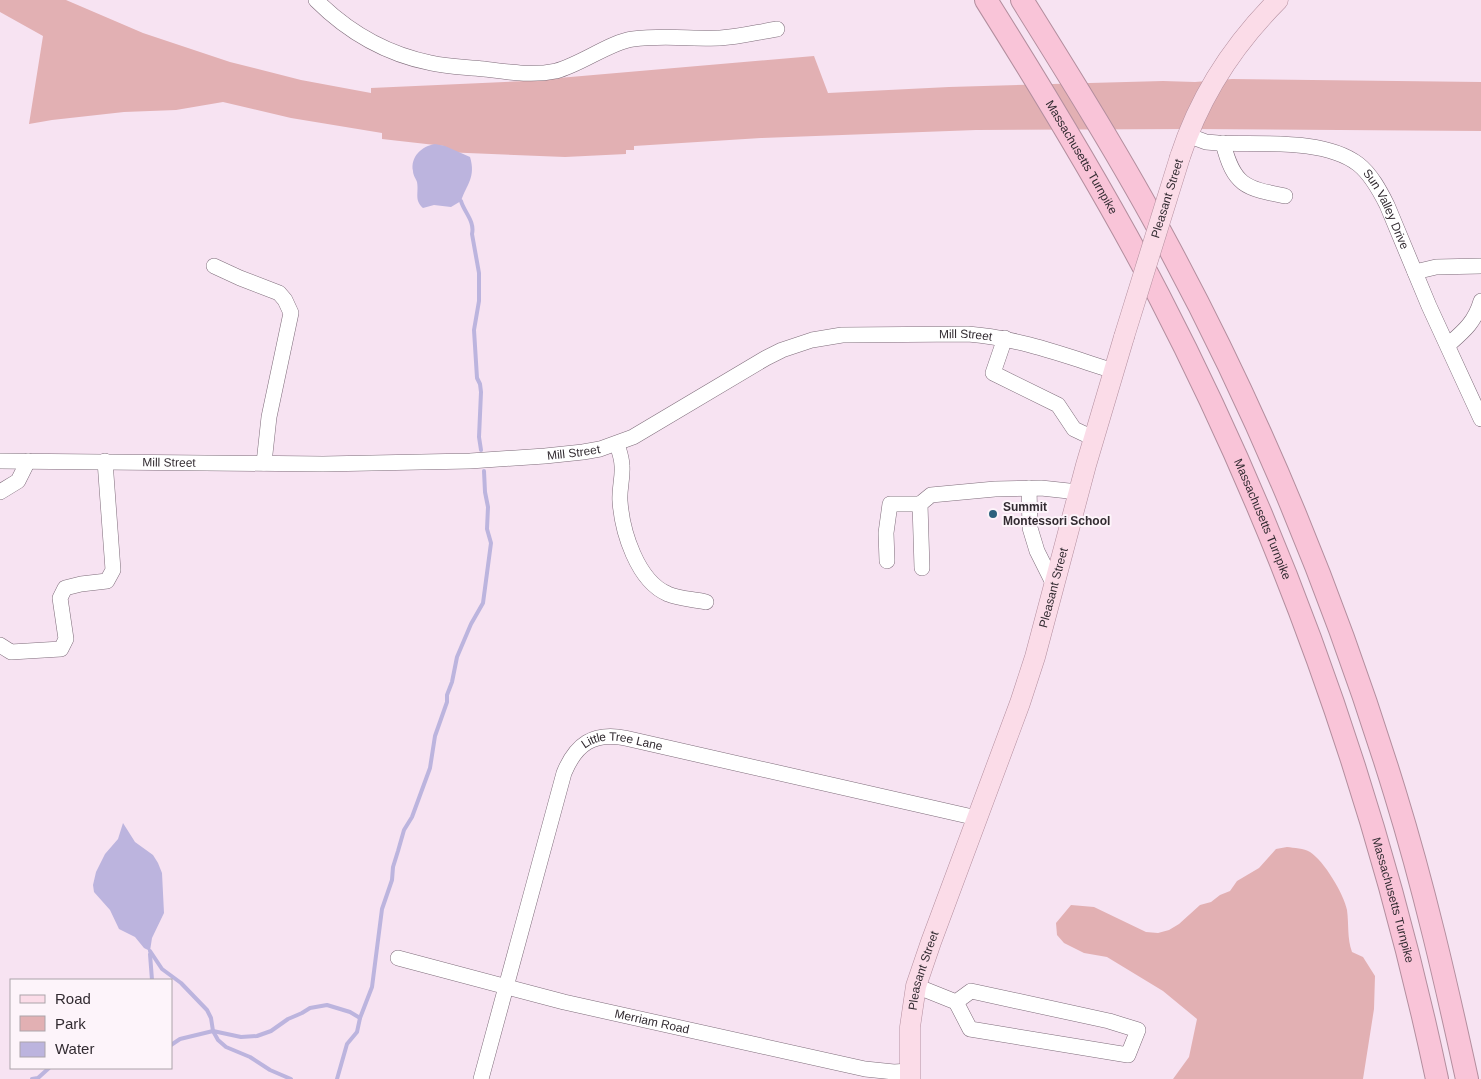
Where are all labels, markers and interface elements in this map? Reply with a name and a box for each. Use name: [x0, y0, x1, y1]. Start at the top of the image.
street label: Massachusetts Turnpike: [1043, 98, 1120, 217]
street label: Pleasant Street: [1148, 157, 1186, 240]
street label: Sun Valley Drive: [1360, 166, 1412, 252]
street label: Mill Street: [939, 327, 994, 344]
street label: Mill Street: [546, 442, 602, 463]
street label: Mill Street: [142, 455, 196, 470]
street label: Massachusetts Turnpike: [1231, 457, 1294, 582]
place label: Summit Montessori School: [1003, 500, 1110, 528]
marker: Summit Montessori School: [987, 508, 999, 520]
street label: Pleasant Street: [1036, 546, 1071, 629]
street label: Little Tree Lane: [579, 729, 664, 753]
street label: Massachusetts Turnpike: [1369, 836, 1417, 965]
street label: Pleasant Street: [906, 928, 942, 1011]
legend: [10, 979, 172, 1069]
text: Road: [55, 990, 91, 1007]
street label: Merriam Road: [613, 1007, 691, 1037]
text: Park: [55, 1015, 86, 1032]
text: Water: [55, 1040, 94, 1057]

